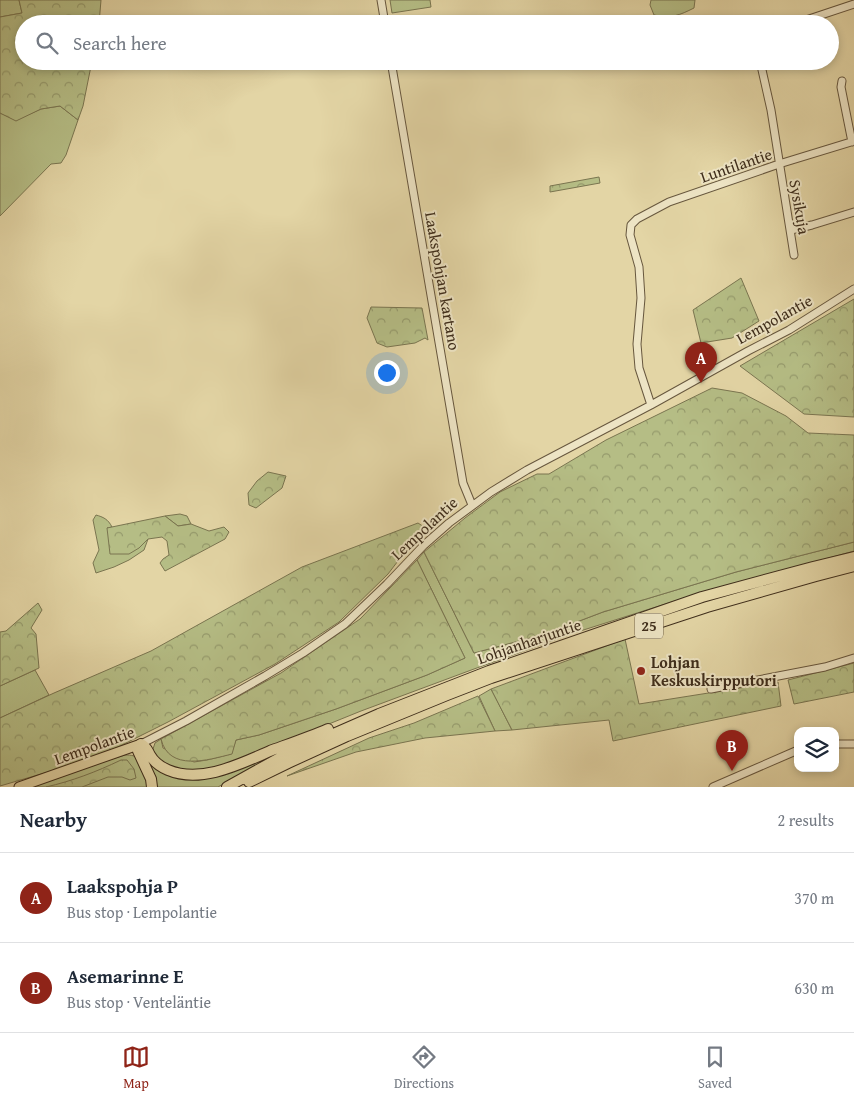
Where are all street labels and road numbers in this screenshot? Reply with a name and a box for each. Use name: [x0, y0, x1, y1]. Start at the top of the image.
street label: Luntilantie: [697, 142, 775, 188]
street label: Sysikuja: [783, 178, 817, 237]
street label: Laakspohjan kartano: [419, 210, 467, 352]
street label: Lempolantie: [732, 288, 816, 350]
street label: Lempolantie: [385, 491, 463, 565]
street label: Lohjanharjuntie: [474, 612, 584, 670]
road number: 25: [635, 614, 663, 638]
street label: Lempolantie: [50, 719, 138, 771]

